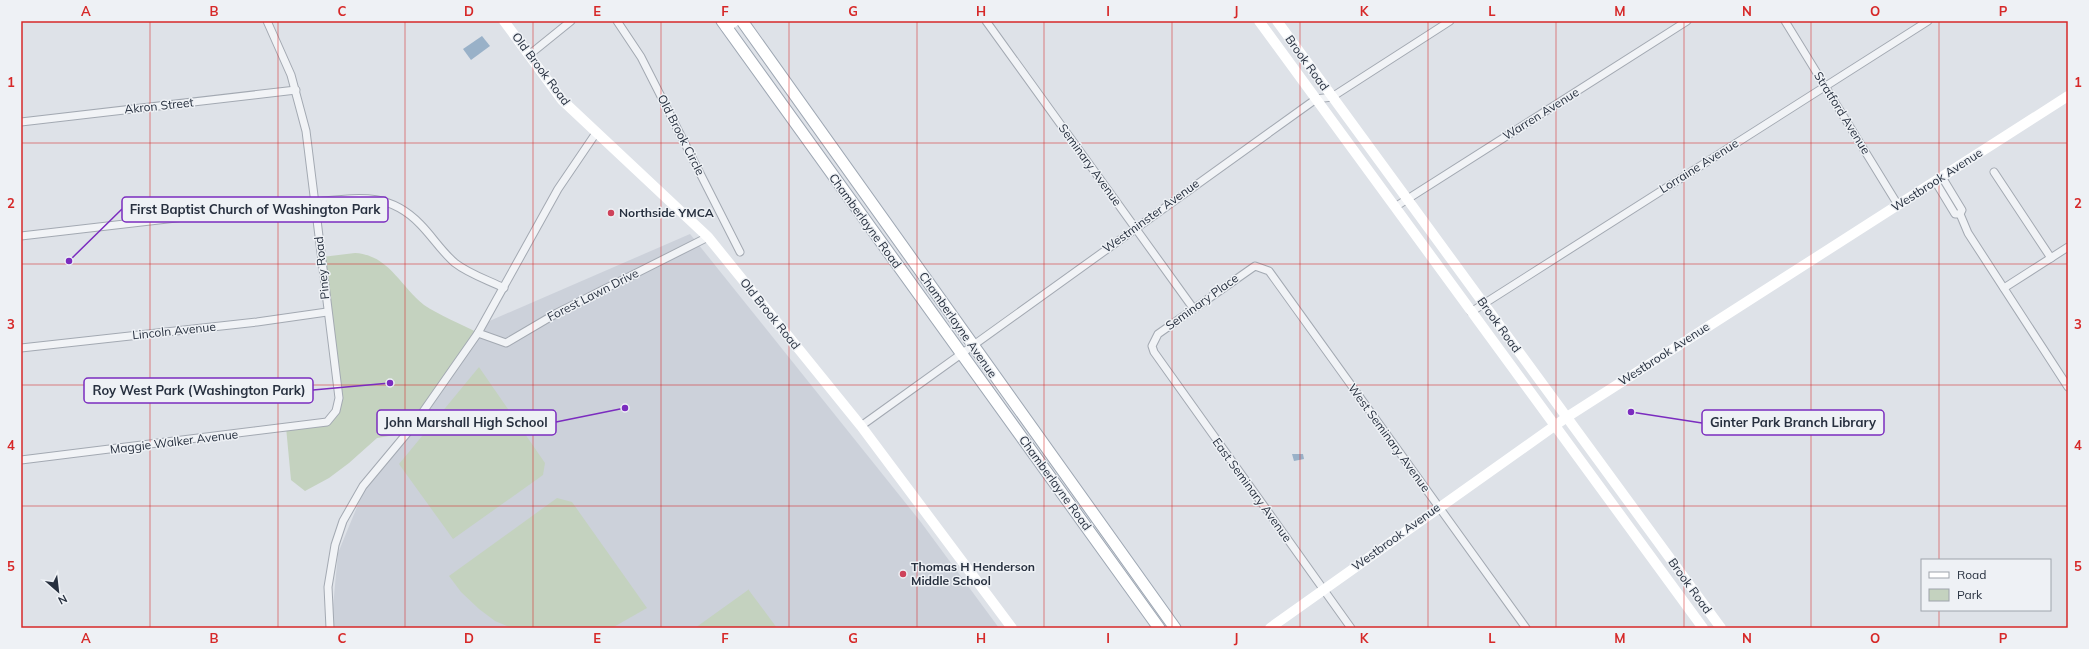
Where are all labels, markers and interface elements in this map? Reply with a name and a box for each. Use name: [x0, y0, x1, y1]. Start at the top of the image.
text: A: [81, 3, 91, 19]
text: B: [210, 3, 219, 19]
text: C: [338, 3, 347, 19]
text: D: [464, 3, 474, 19]
text: E: [593, 3, 601, 19]
text: F: [721, 3, 729, 19]
text: G: [848, 3, 858, 19]
text: H: [976, 3, 986, 19]
text: I: [1106, 3, 1110, 19]
text: J: [1234, 3, 1238, 19]
text: K: [1360, 3, 1370, 19]
text: L: [1488, 3, 1496, 19]
text: M: [1614, 3, 1626, 19]
text: N: [1742, 3, 1752, 19]
text: O: [1870, 3, 1880, 19]
text: P: [1999, 3, 2008, 19]
street label: Old Brook Road: [509, 29, 574, 108]
street label: Brook Road: [1282, 32, 1333, 93]
street label: Stratford Avenue: [1811, 69, 1874, 157]
text: 1: [7, 74, 15, 90]
text: 1: [2074, 74, 2082, 90]
street label: Warren Avenue: [1500, 84, 1582, 143]
street label: Old Brook Circle: [655, 92, 708, 178]
street label: Akron Street: [124, 94, 194, 117]
street label: Seminary Avenue: [1056, 121, 1125, 209]
street label: Lorraine Avenue: [1656, 135, 1741, 196]
street label: Westbrook Avenue: [1888, 145, 1985, 215]
street label: Chamberlayne Road: [826, 170, 905, 271]
street label: Westminster Avenue: [1100, 176, 1202, 256]
text: 2: [7, 195, 15, 211]
text: 2: [2074, 195, 2082, 211]
callout: First Baptist Church of Washington Park: [122, 197, 388, 222]
text: First Baptist Church of Washington Park: [130, 201, 381, 217]
place label: Northside YMCA: [619, 205, 714, 220]
marker: Northside YMCA: [606, 208, 616, 218]
street label: Piney Road: [311, 236, 332, 300]
street label: Forest Lawn Drive: [545, 265, 641, 324]
street label: Chamberlayne Avenue: [916, 269, 1001, 381]
street label: Seminary Place: [1162, 270, 1241, 333]
street label: Old Brook Road: [737, 275, 804, 352]
street label: Brook Road: [1474, 294, 1525, 355]
text: 3: [7, 316, 15, 332]
text: 3: [2074, 316, 2082, 332]
street label: Lincoln Avenue: [131, 319, 216, 342]
street label: Westbrook Avenue: [1615, 319, 1712, 389]
callout: Roy West Park (Washington Park): [84, 378, 313, 403]
street label: West Seminary Avenue: [1345, 381, 1434, 495]
text: Roy West Park (Washington Park): [92, 382, 306, 399]
callout: John Marshall High School: [377, 410, 556, 435]
callout: Ginter Park Branch Library: [1702, 410, 1884, 435]
text: John Marshall High School: [384, 414, 548, 430]
text: Ginter Park Branch Library: [1710, 414, 1877, 431]
street label: Maggie Walker Avenue: [109, 426, 239, 457]
street label: Chamberlayne Road: [1016, 432, 1095, 533]
street label: East Seminary Avenue: [1210, 435, 1295, 545]
text: 4: [7, 437, 15, 453]
text: 4: [2074, 437, 2082, 453]
street label: Westbrook Avenue: [1349, 500, 1443, 574]
street label: Brook Road: [1665, 555, 1716, 616]
text: 5: [7, 558, 15, 574]
text: 5: [2074, 558, 2082, 574]
place label: Thomas H Henderson Middle School: [911, 559, 1035, 588]
legend: [1921, 559, 2051, 611]
text: Road: [1957, 567, 1986, 582]
marker: Thomas H Henderson Middle School: [898, 569, 908, 579]
north arrow: [38, 571, 78, 611]
text: Park: [1957, 587, 1983, 602]
text: N: [56, 592, 70, 608]
text: A: [81, 630, 91, 646]
text: B: [210, 630, 219, 646]
text: C: [338, 630, 347, 646]
text: D: [464, 630, 474, 646]
text: E: [593, 630, 601, 646]
text: F: [721, 630, 729, 646]
text: G: [848, 630, 858, 646]
text: H: [976, 630, 986, 646]
text: I: [1106, 630, 1110, 646]
text: J: [1234, 630, 1238, 646]
text: K: [1360, 630, 1370, 646]
text: L: [1488, 630, 1496, 646]
text: M: [1614, 630, 1626, 646]
text: N: [1742, 630, 1752, 646]
text: O: [1870, 630, 1880, 646]
text: P: [1999, 630, 2008, 646]

